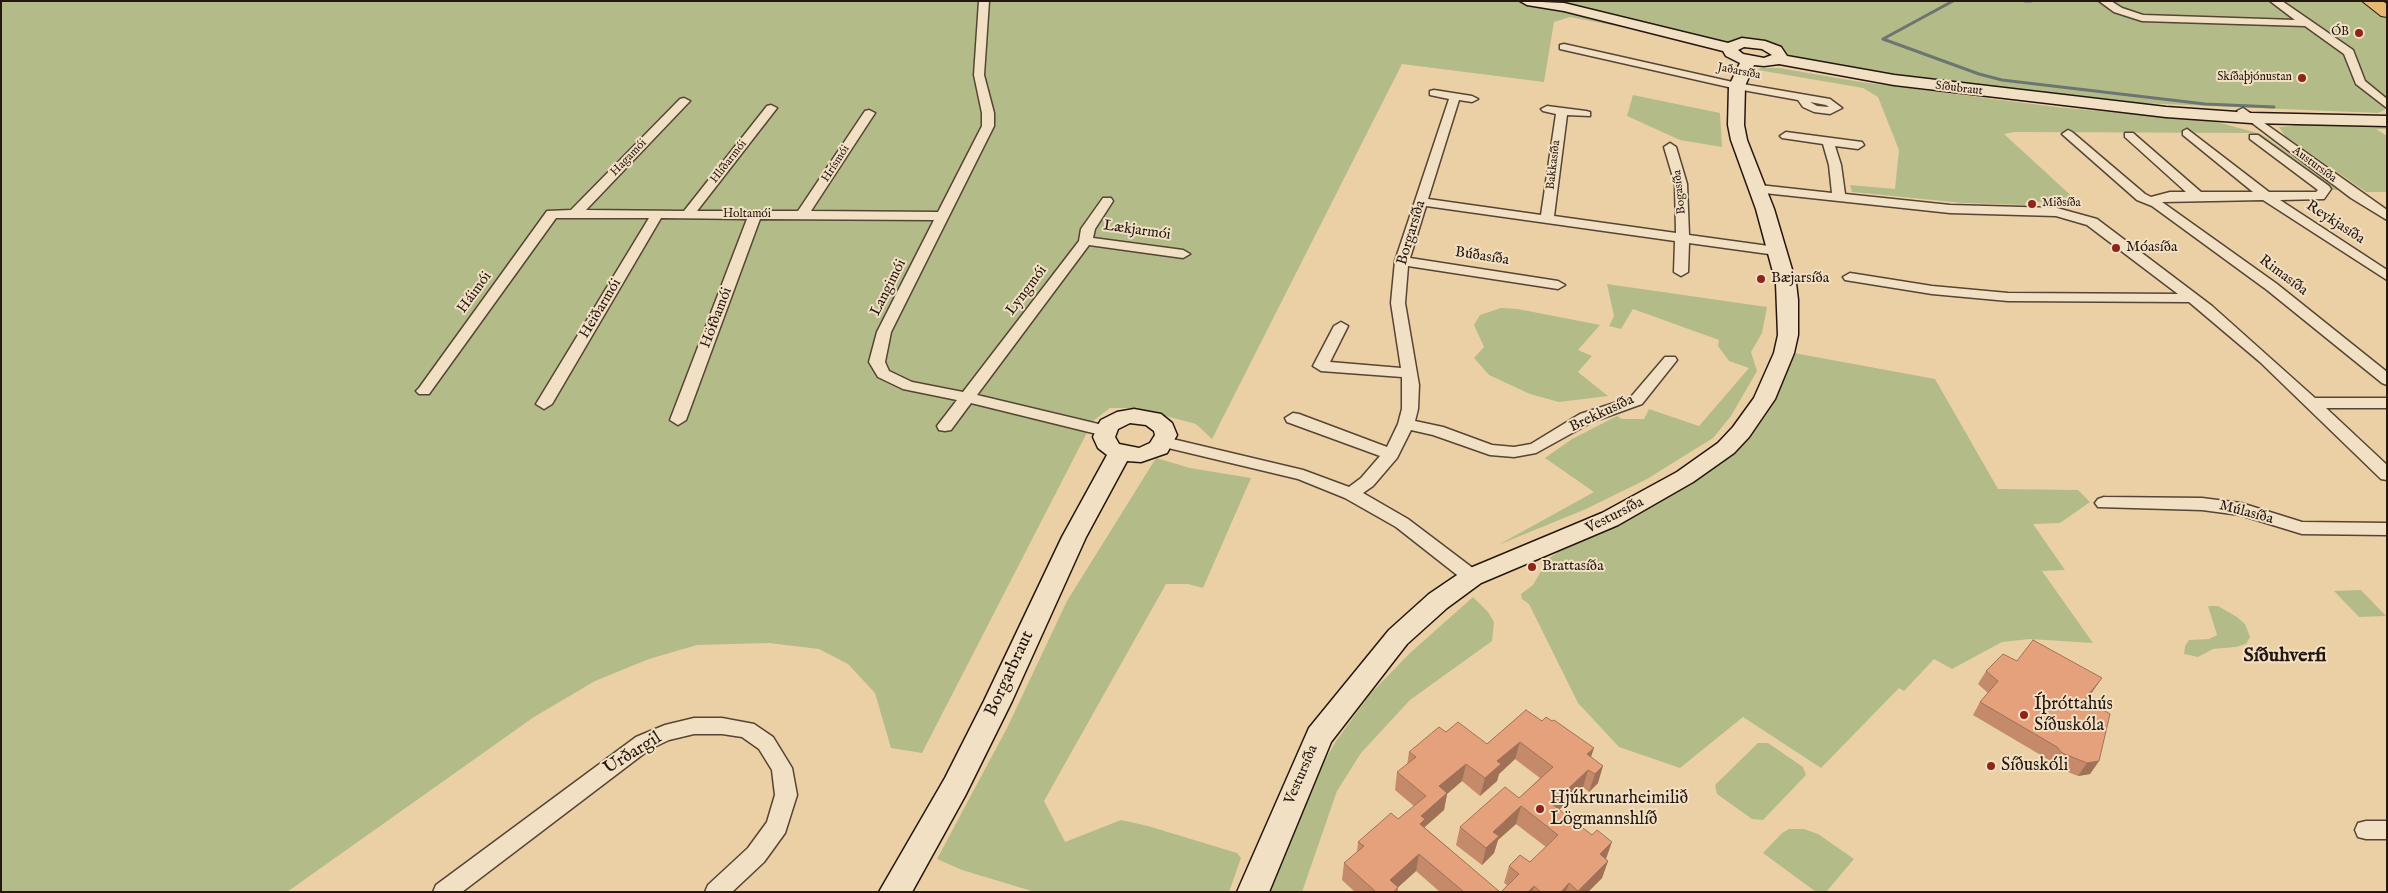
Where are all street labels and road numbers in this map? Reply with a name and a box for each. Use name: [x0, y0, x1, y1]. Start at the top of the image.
street label: Jaðarsíða: [1716, 61, 1762, 83]
street label: Síðubraut: [1934, 79, 1984, 99]
street label: Hagamói: [608, 136, 650, 180]
street label: Hlíðarmói: [708, 137, 750, 187]
street label: Bakkasíða: [1544, 140, 1564, 190]
street label: Hrísmói: [819, 143, 853, 185]
street label: Austursíða: [2289, 144, 2339, 186]
street label: Bogasíða: [1671, 169, 1689, 215]
street label: Reykjasíða: [2302, 197, 2368, 249]
street label: Borgarsíða: [1394, 199, 1430, 267]
street label: Holtamói: [723, 208, 771, 222]
street label: Lækjarmói: [1102, 217, 1172, 245]
street label: Búðasíða: [1454, 244, 1510, 270]
street label: Rimasíða: [2255, 252, 2311, 300]
street label: Langimói: [867, 257, 911, 319]
street label: Lyngmói: [1003, 263, 1051, 319]
street label: Háimói: [454, 269, 496, 317]
street label: Heiðarmói: [576, 276, 626, 342]
street label: Höfðamói: [697, 285, 737, 351]
street label: Brekkusíða: [1567, 391, 1637, 437]
street label: Vestursíða: [1583, 494, 1647, 538]
street label: Múlasíða: [2217, 497, 2275, 529]
street label: Borgarbraut: [981, 628, 1039, 720]
street label: Urðargil: [600, 728, 666, 780]
street label: Vestursíða: [1281, 743, 1323, 807]

